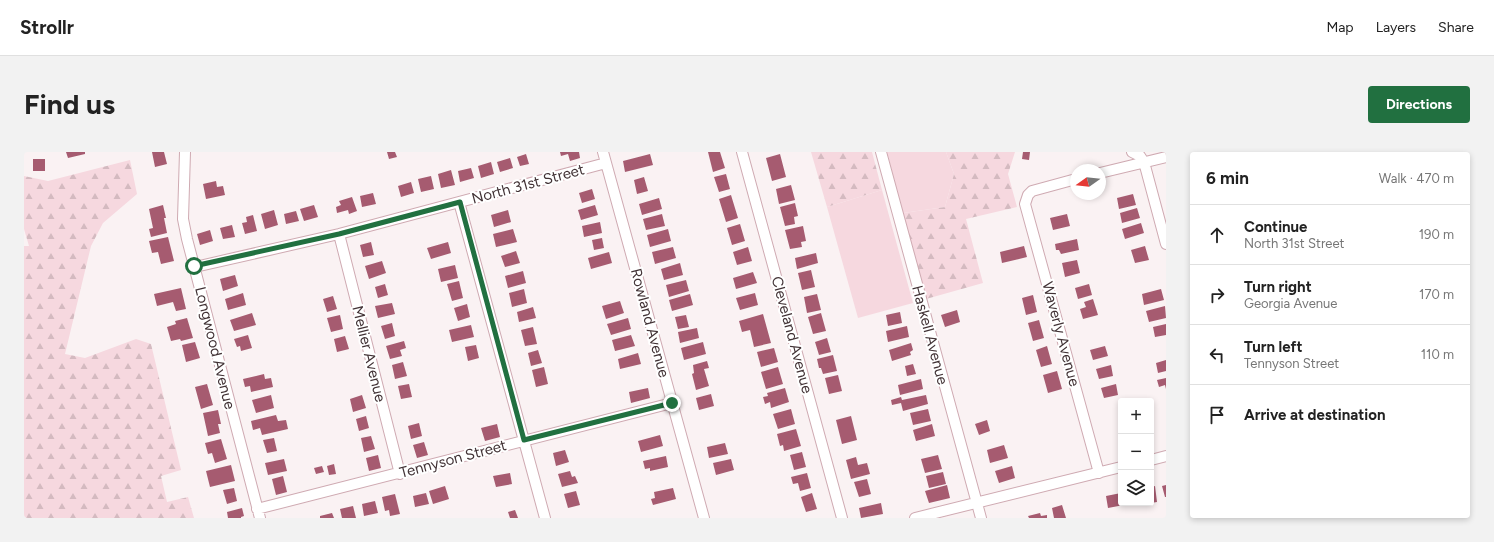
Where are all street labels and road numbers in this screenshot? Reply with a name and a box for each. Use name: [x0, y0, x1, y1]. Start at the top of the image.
street label: North 31st Street: [470, 160, 587, 208]
street label: Rowland Avenue: [627, 266, 673, 380]
street label: Cleveland Avenue: [768, 274, 816, 396]
street label: Waverly Avenue: [1038, 280, 1084, 388]
street label: Haskell Avenue: [908, 283, 952, 387]
street label: Longwood Avenue: [191, 285, 239, 411]
street label: Mellier Avenue: [348, 304, 390, 404]
street label: Tennyson Street: [398, 436, 509, 482]

